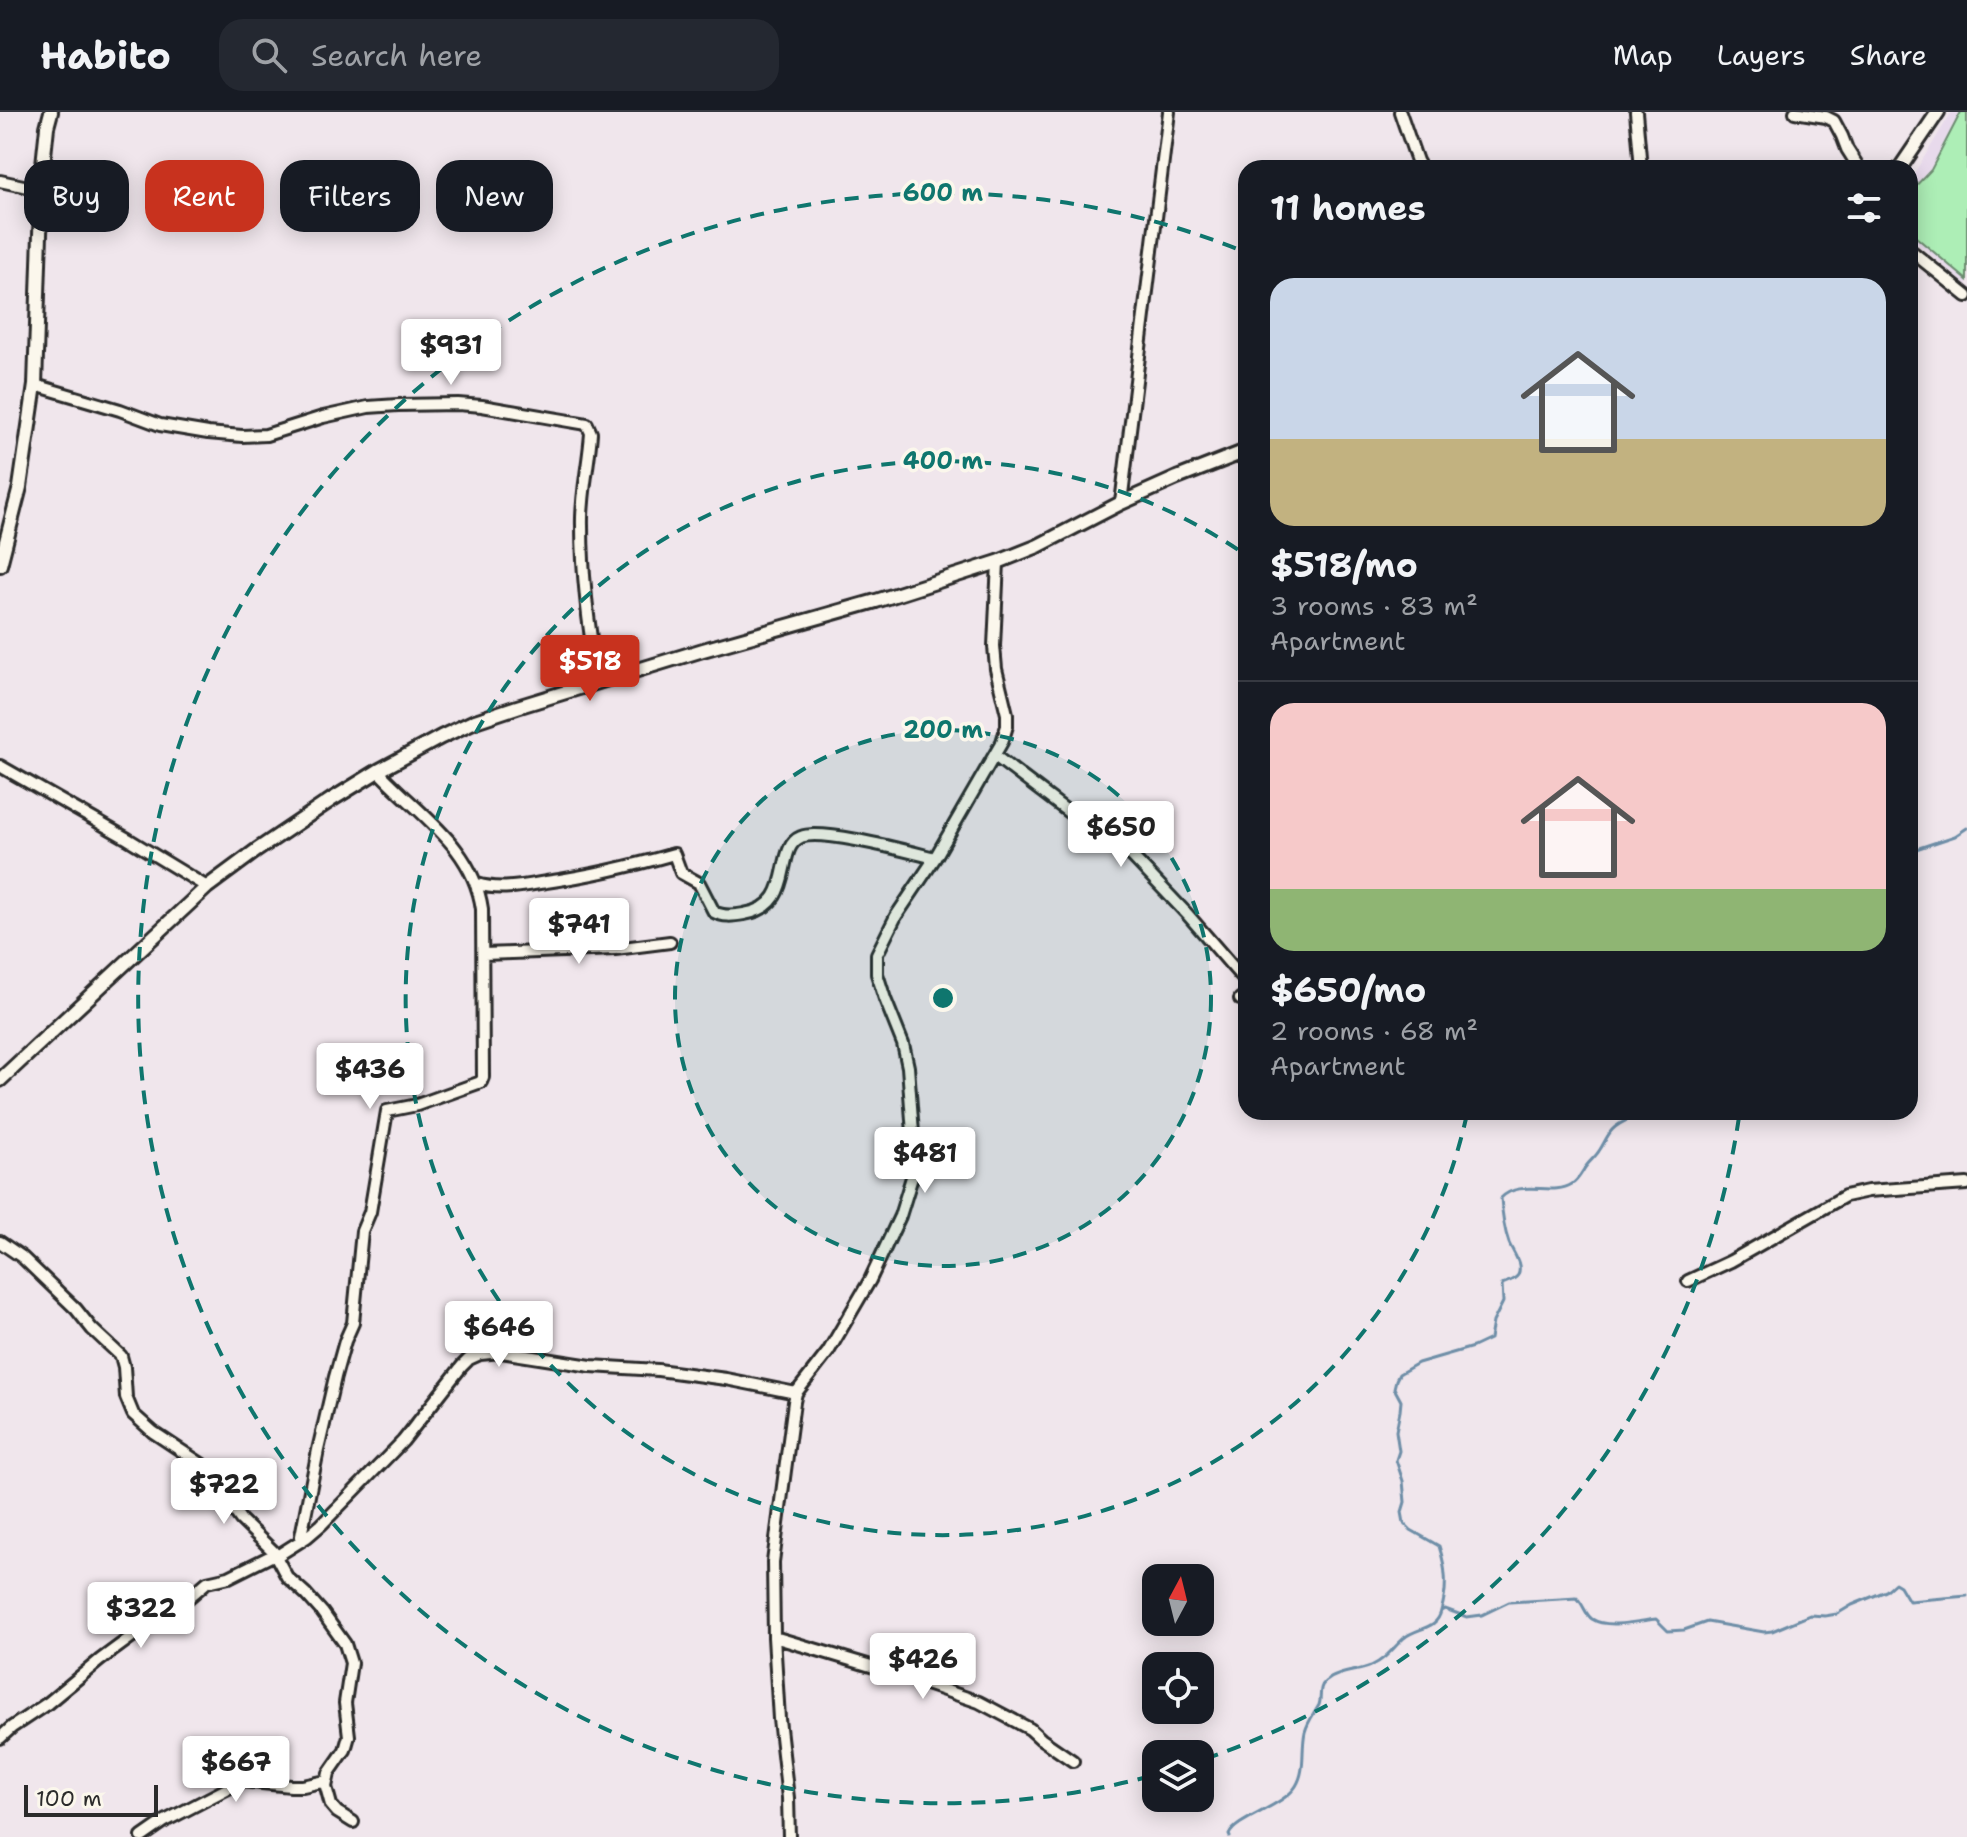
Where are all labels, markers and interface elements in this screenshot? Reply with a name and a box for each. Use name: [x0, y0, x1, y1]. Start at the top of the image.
search box: [219, 19, 779, 91]
text: Habito: [40, 30, 171, 81]
icon: search: [247, 33, 291, 77]
text: Search here: [311, 35, 482, 76]
text: Map: [1613, 36, 1673, 74]
text: Layers: [1717, 36, 1806, 74]
text: Share: [1850, 36, 1927, 74]
chip: Buy: [24, 160, 129, 232]
chip: Rent: [145, 160, 264, 232]
chip: Filters: [280, 160, 420, 232]
chip: New: [436, 160, 553, 232]
text: 600 m: [903, 177, 983, 209]
text: 11 homes: [1270, 185, 1426, 231]
icon: filters: [1842, 186, 1886, 230]
pin: $931: [404, 319, 498, 387]
text: $931: [419, 327, 483, 362]
icon: home: [1506, 330, 1650, 474]
text: 400 m: [903, 445, 983, 477]
text: $518/mo: [1270, 542, 1418, 588]
text: 3 rooms · 83 m²: [1270, 588, 1478, 623]
text: Apartment: [1270, 623, 1406, 658]
pin: $518: [543, 635, 637, 703]
text: $518: [558, 643, 622, 678]
text: 200 m: [903, 714, 983, 746]
icon: home: [1506, 755, 1650, 899]
pin: $650: [1074, 801, 1168, 869]
text: $650: [1086, 809, 1156, 844]
pin: $741: [532, 898, 626, 966]
text: $741: [547, 906, 611, 941]
text: $650/mo: [1270, 967, 1426, 1013]
centre of rings: [929, 984, 957, 1012]
text: 2 rooms · 68 m²: [1270, 1013, 1478, 1048]
pin: $436: [323, 1043, 417, 1111]
text: Apartment: [1270, 1048, 1406, 1083]
text: $436: [334, 1051, 406, 1086]
pin: $481: [878, 1127, 972, 1195]
text: $481: [892, 1135, 958, 1170]
pin: $646: [452, 1301, 546, 1369]
text: $646: [463, 1309, 535, 1344]
pin: $722: [177, 1458, 271, 1526]
text: $722: [189, 1466, 259, 1501]
north arrow: [1142, 1564, 1214, 1636]
map controls: [1142, 1564, 1214, 1812]
pin: $322: [94, 1582, 188, 1650]
text: $322: [105, 1590, 177, 1625]
pin: $426: [876, 1633, 970, 1701]
text: $426: [888, 1641, 958, 1676]
button: locate: [1142, 1652, 1214, 1724]
pin: $667: [189, 1736, 283, 1804]
button: layers: [1142, 1740, 1214, 1812]
text: $667: [200, 1744, 272, 1779]
scale bar: [24, 1781, 158, 1817]
text: 100 m: [36, 1784, 102, 1813]

